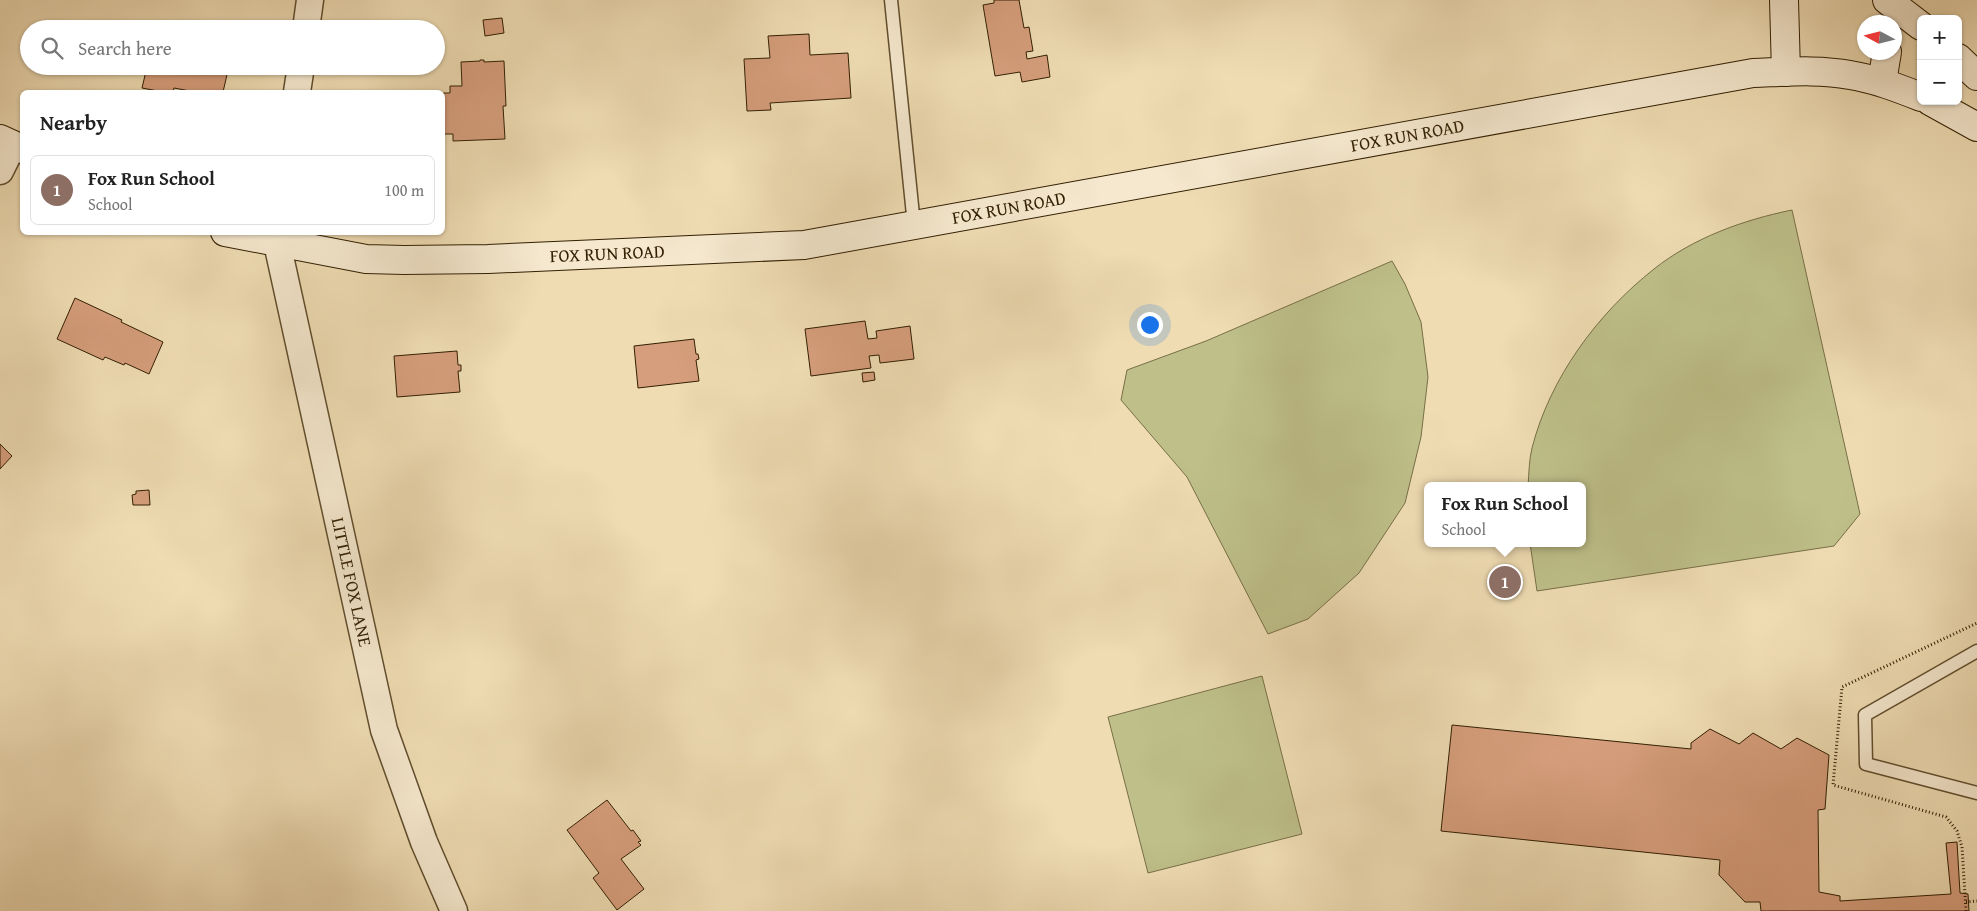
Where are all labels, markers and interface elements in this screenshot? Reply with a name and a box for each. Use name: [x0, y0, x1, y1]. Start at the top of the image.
north arrow: [1857, 15, 1902, 60]
map controls: [1917, 15, 1962, 105]
button: +: [1917, 15, 1962, 60]
search box: [20, 20, 445, 75]
icon: search: [38, 34, 66, 62]
text: Search here: [78, 34, 172, 62]
button: −: [1917, 60, 1962, 105]
text: Nearby: [40, 107, 107, 138]
street label: FOX RUN ROAD: [1348, 112, 1466, 159]
text: Fox Run School: [88, 164, 215, 192]
text: 1: [53, 178, 61, 202]
text: 100 m: [384, 178, 424, 202]
street label: FOX RUN ROAD: [950, 184, 1068, 231]
text: School: [88, 192, 132, 216]
street label: FOX RUN ROAD: [549, 237, 665, 269]
your location: [1137, 312, 1163, 338]
popup: [1424, 482, 1586, 547]
text: Fox Run School: [1442, 489, 1568, 517]
street label: LITTLE FOX LANE: [325, 515, 379, 649]
text: School: [1442, 517, 1486, 541]
pin: 1: [1489, 563, 1521, 601]

